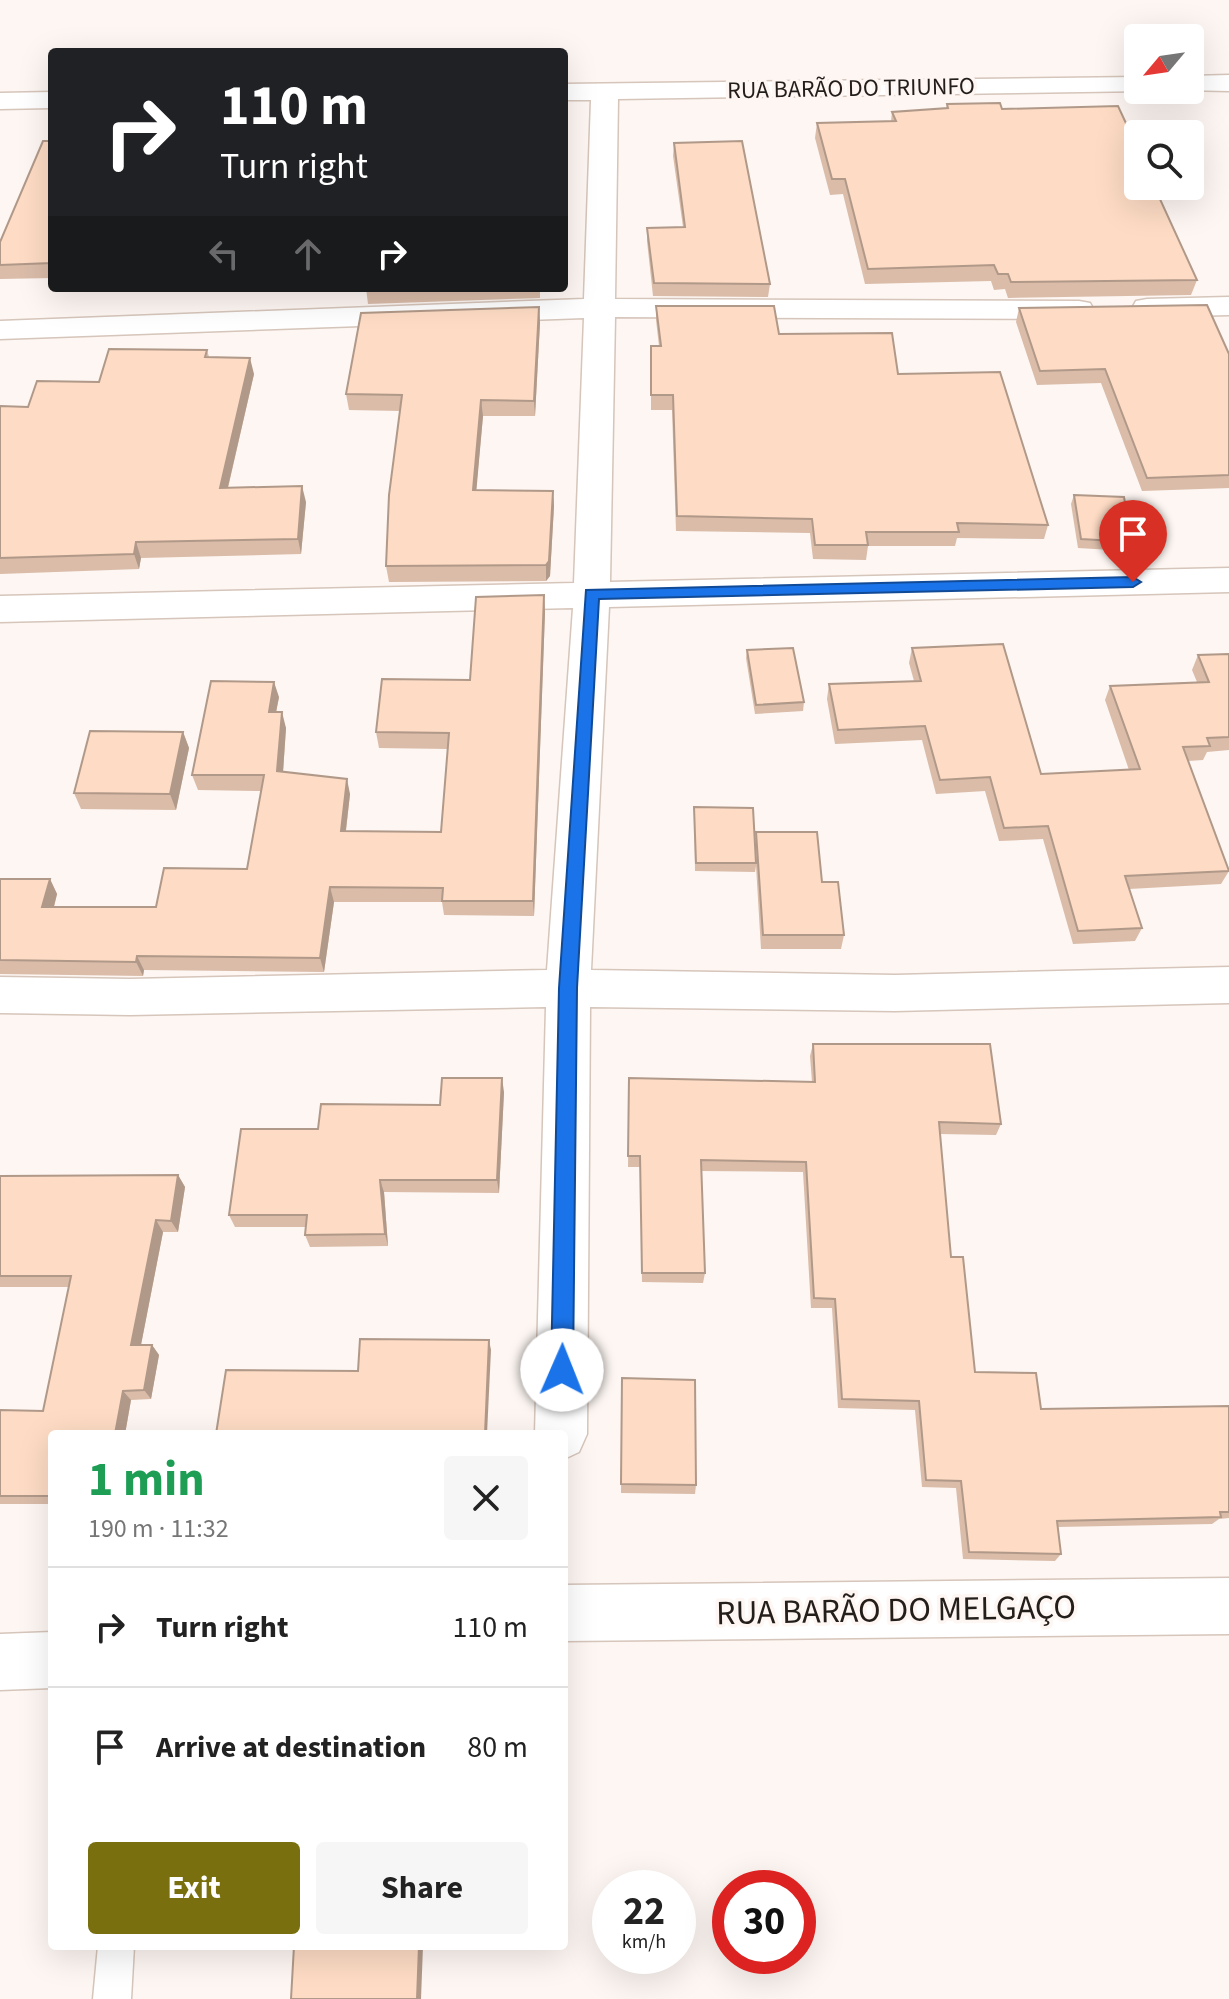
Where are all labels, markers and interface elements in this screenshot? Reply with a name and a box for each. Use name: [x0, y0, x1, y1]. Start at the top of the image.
north arrow: [1124, 24, 1204, 104]
map controls: [1124, 24, 1204, 200]
text: 110 m: [220, 67, 368, 146]
street label: RUA BARÃO DO TRIUNFO: [727, 69, 975, 108]
icon: right: [88, 80, 192, 184]
button: search: [1124, 120, 1204, 200]
text: Turn right: [220, 141, 368, 192]
icon: left: [202, 232, 246, 276]
icon: ahead: [286, 232, 330, 276]
icon: right: [370, 232, 414, 276]
pin: [1099, 500, 1167, 582]
icon: arrive: [1111, 512, 1155, 556]
position arrow: [520, 1328, 604, 1412]
text: 1 min: [88, 1446, 205, 1514]
button: close: [444, 1456, 528, 1540]
text: 190 m · 11:32: [88, 1510, 229, 1547]
street label: RUA BARÃO DO MELGAÇO: [716, 1583, 1076, 1638]
icon: right: [88, 1605, 132, 1649]
text: Turn right: [156, 1606, 288, 1649]
text: 110 m: [452, 1606, 528, 1649]
icon: arrive: [88, 1725, 132, 1769]
text: Arrive at destination: [156, 1726, 426, 1769]
text: 80 m: [467, 1726, 528, 1769]
button: Exit: [88, 1842, 300, 1934]
button: Share: [316, 1842, 528, 1934]
speed limit sign: 30: [712, 1870, 816, 1974]
text: 22: [623, 1883, 665, 1940]
text: km/h: [622, 1928, 666, 1956]

